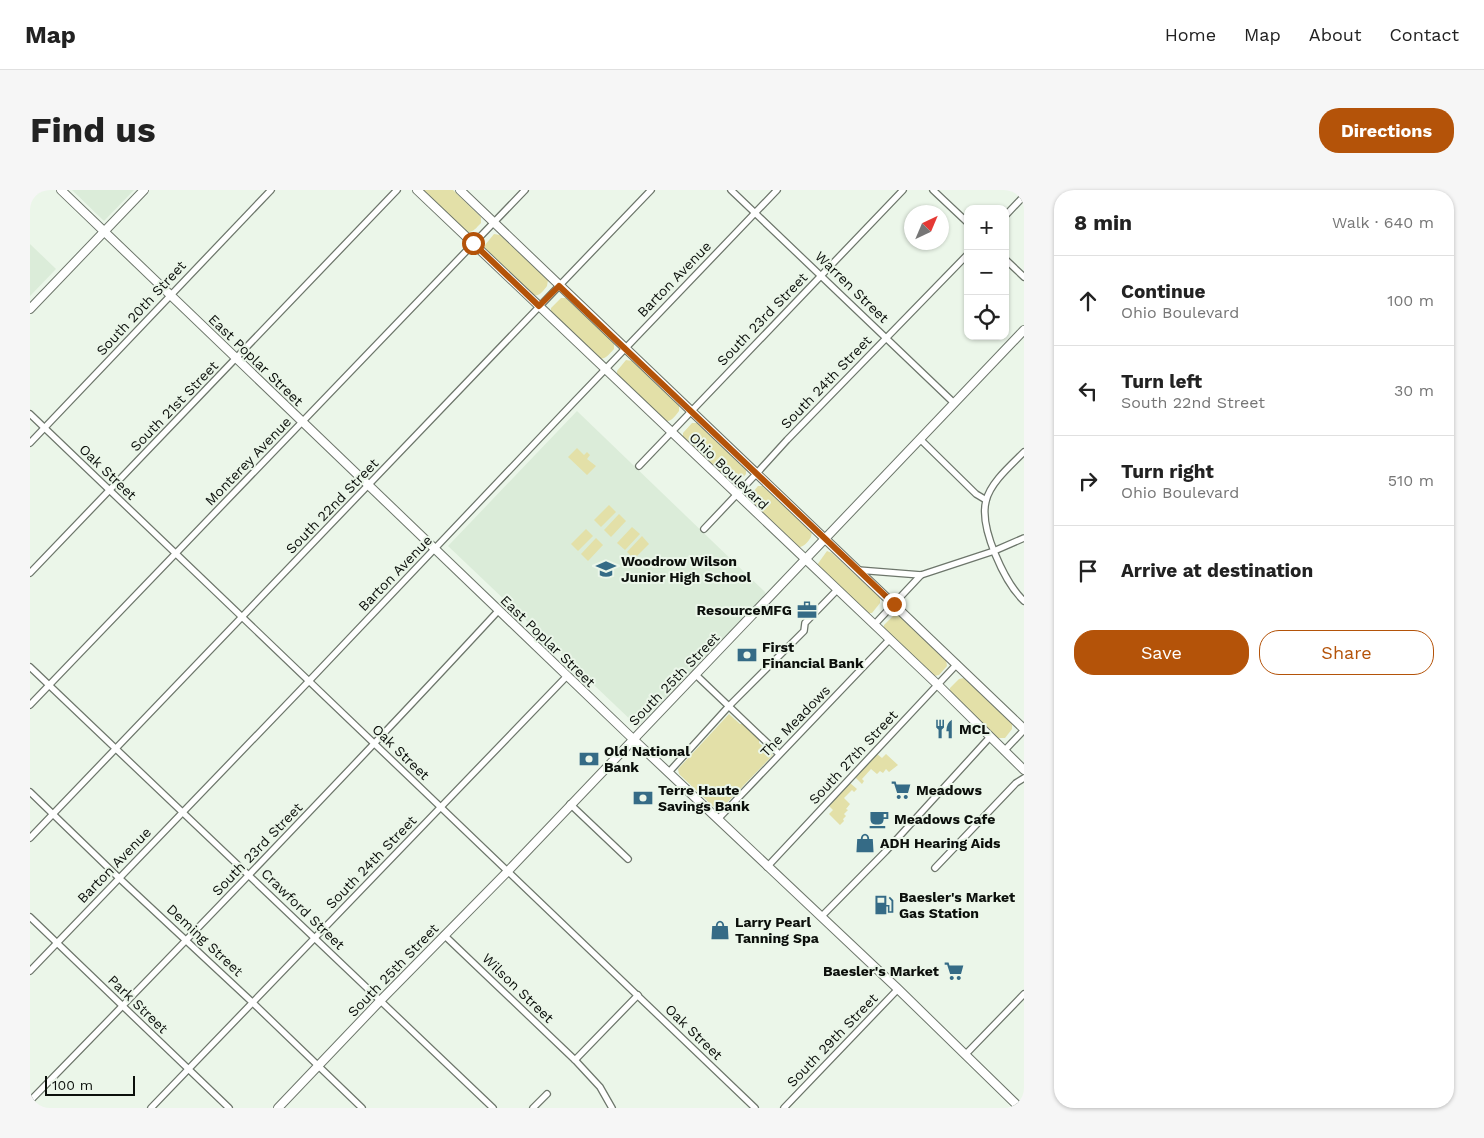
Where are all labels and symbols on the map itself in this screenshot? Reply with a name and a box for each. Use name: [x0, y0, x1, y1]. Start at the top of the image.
north arrow: [904, 205, 949, 250]
route start: [462, 232, 485, 255]
street label: Barton Avenue: [634, 238, 714, 320]
street label: Warren Street: [812, 248, 892, 326]
street label: South 20th Street: [93, 257, 189, 359]
street label: South 23rd Street: [714, 269, 811, 369]
street label: East Poplar Street: [205, 311, 307, 409]
street label: South 24th Street: [778, 332, 875, 432]
street label: South 21st Street: [127, 358, 221, 454]
street label: Monterey Avenue: [202, 414, 294, 508]
street label: Ohio Boulevard: [686, 429, 772, 513]
street label: Oak Street: [76, 441, 140, 503]
street label: South 22nd Street: [282, 455, 382, 557]
street label: Barton Avenue: [355, 532, 435, 614]
place label: Woodrow Wilson Junior High School: [621, 553, 752, 585]
school or university icon: Woodrow Wilson Junior High School: [595, 558, 617, 580]
street label: East Poplar Street: [497, 592, 599, 690]
route end: [883, 593, 906, 616]
office icon: ResourceMFG: [796, 599, 818, 621]
place label: ResourceMFG: [697, 602, 792, 618]
street label: South 25th Street: [625, 629, 723, 729]
place label: First Financial Bank: [762, 639, 864, 671]
bank icon: First Financial Bank: [736, 644, 758, 666]
street label: The Meadows: [757, 682, 833, 760]
street label: South 27th Street: [805, 707, 901, 807]
restaurant icon: MCL: [933, 718, 955, 740]
street label: Oak Street: [369, 721, 433, 783]
place label: MCL: [959, 721, 990, 737]
place label: Old National Bank: [604, 743, 690, 775]
bank icon: Old National Bank: [578, 748, 600, 770]
supermarket icon: Meadows: [890, 779, 912, 801]
place label: Terre Haute Savings Bank: [658, 782, 750, 814]
place label: Meadows: [916, 782, 982, 798]
bank icon: Terre Haute Savings Bank: [632, 787, 654, 809]
street label: South 23rd Street: [209, 799, 306, 899]
cafe icon: Meadows Cafe: [868, 808, 890, 830]
place label: Meadows Cafe: [894, 811, 995, 827]
street label: South 24th Street: [323, 812, 420, 912]
street label: Barton Avenue: [74, 824, 154, 906]
shop icon: ADH Hearing Aids: [854, 832, 876, 854]
place label: ADH Hearing Aids: [880, 835, 1001, 851]
street label: Crawford Street: [258, 865, 348, 953]
place label: Baesler's Market Gas Station: [899, 889, 1015, 921]
fuel station icon: Baesler's Market Gas Station: [873, 894, 895, 916]
street label: Deming Street: [164, 901, 246, 979]
place label: Larry Pearl Tanning Spa: [735, 914, 820, 946]
shop icon: Larry Pearl Tanning Spa: [709, 919, 731, 941]
street label: South 25th Street: [344, 920, 442, 1020]
street label: Wilson Street: [479, 950, 557, 1026]
supermarket icon: Baesler's Market: [943, 960, 965, 982]
place label: Baesler's Market: [823, 963, 939, 979]
street label: Park Street: [105, 972, 171, 1036]
street label: South 29th Street: [783, 990, 881, 1090]
street label: Oak Street: [662, 1001, 726, 1063]
scale bar: [45, 1073, 135, 1096]

